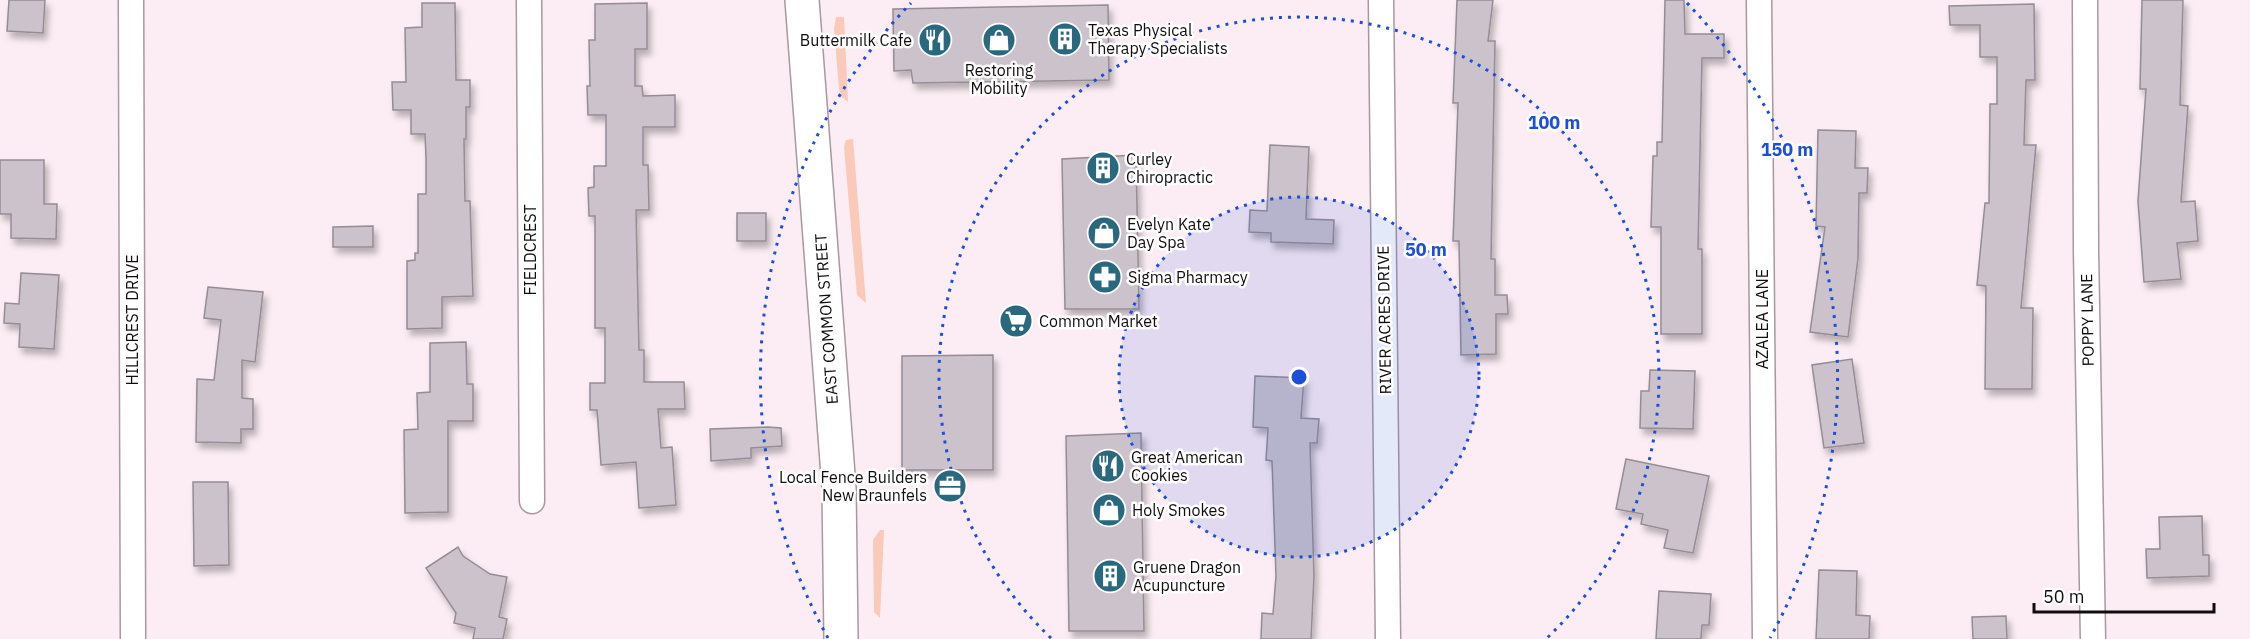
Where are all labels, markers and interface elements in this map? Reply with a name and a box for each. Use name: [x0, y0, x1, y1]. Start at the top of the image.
place label: Texas Physical Therapy Specialists: [1088, 20, 1228, 58]
building icon: Texas Physical Therapy Specialists: [1047, 21, 1083, 57]
restaurant icon: Buttermilk Cafe: [917, 22, 953, 58]
shop icon: Restoring Mobility: [981, 22, 1017, 58]
place label: Buttermilk Cafe: [800, 30, 912, 50]
place label: Restoring Mobility: [965, 60, 1034, 98]
text: 100 m: [1528, 111, 1580, 134]
text: 150 m: [1761, 138, 1813, 161]
place label: Curley Chiropractic: [1126, 149, 1213, 187]
building icon: Curley Chiropractic: [1085, 150, 1121, 186]
street label: FIELDCREST: [520, 204, 540, 296]
place label: Evelyn Kate Day Spa: [1127, 214, 1211, 252]
shop icon: Evelyn Kate Day Spa: [1086, 215, 1122, 251]
street label: EAST COMMON STREET: [810, 233, 842, 405]
text: 50 m: [1405, 238, 1447, 261]
street label: RIVER ACRES DRIVE: [1373, 245, 1395, 395]
street label: HILLCREST DRIVE: [122, 254, 142, 386]
pharmacy icon: Sigma Pharmacy: [1087, 259, 1123, 295]
place label: Sigma Pharmacy: [1128, 267, 1248, 287]
street label: AZALEA LANE: [1752, 269, 1772, 369]
street label: POPPY LANE: [2076, 273, 2098, 367]
supermarket icon: Common Market: [998, 303, 1034, 339]
place label: Common Market: [1039, 311, 1158, 331]
centre of rings: [1289, 367, 1309, 387]
place label: Great American Cookies: [1131, 447, 1243, 485]
restaurant icon: Great American Cookies: [1090, 448, 1126, 484]
place label: Local Fence Builders New Braunfels: [779, 467, 927, 505]
office icon: Local Fence Builders New Braunfels: [932, 468, 968, 504]
shop icon: Holy Smokes: [1091, 492, 1127, 528]
place label: Holy Smokes: [1132, 500, 1225, 520]
place label: Gruene Dragon Acupuncture: [1133, 557, 1241, 595]
building icon: Gruene Dragon Acupuncture: [1092, 558, 1128, 594]
scale bar: [2034, 576, 2214, 614]
text: 50 m: [2043, 585, 2085, 608]

